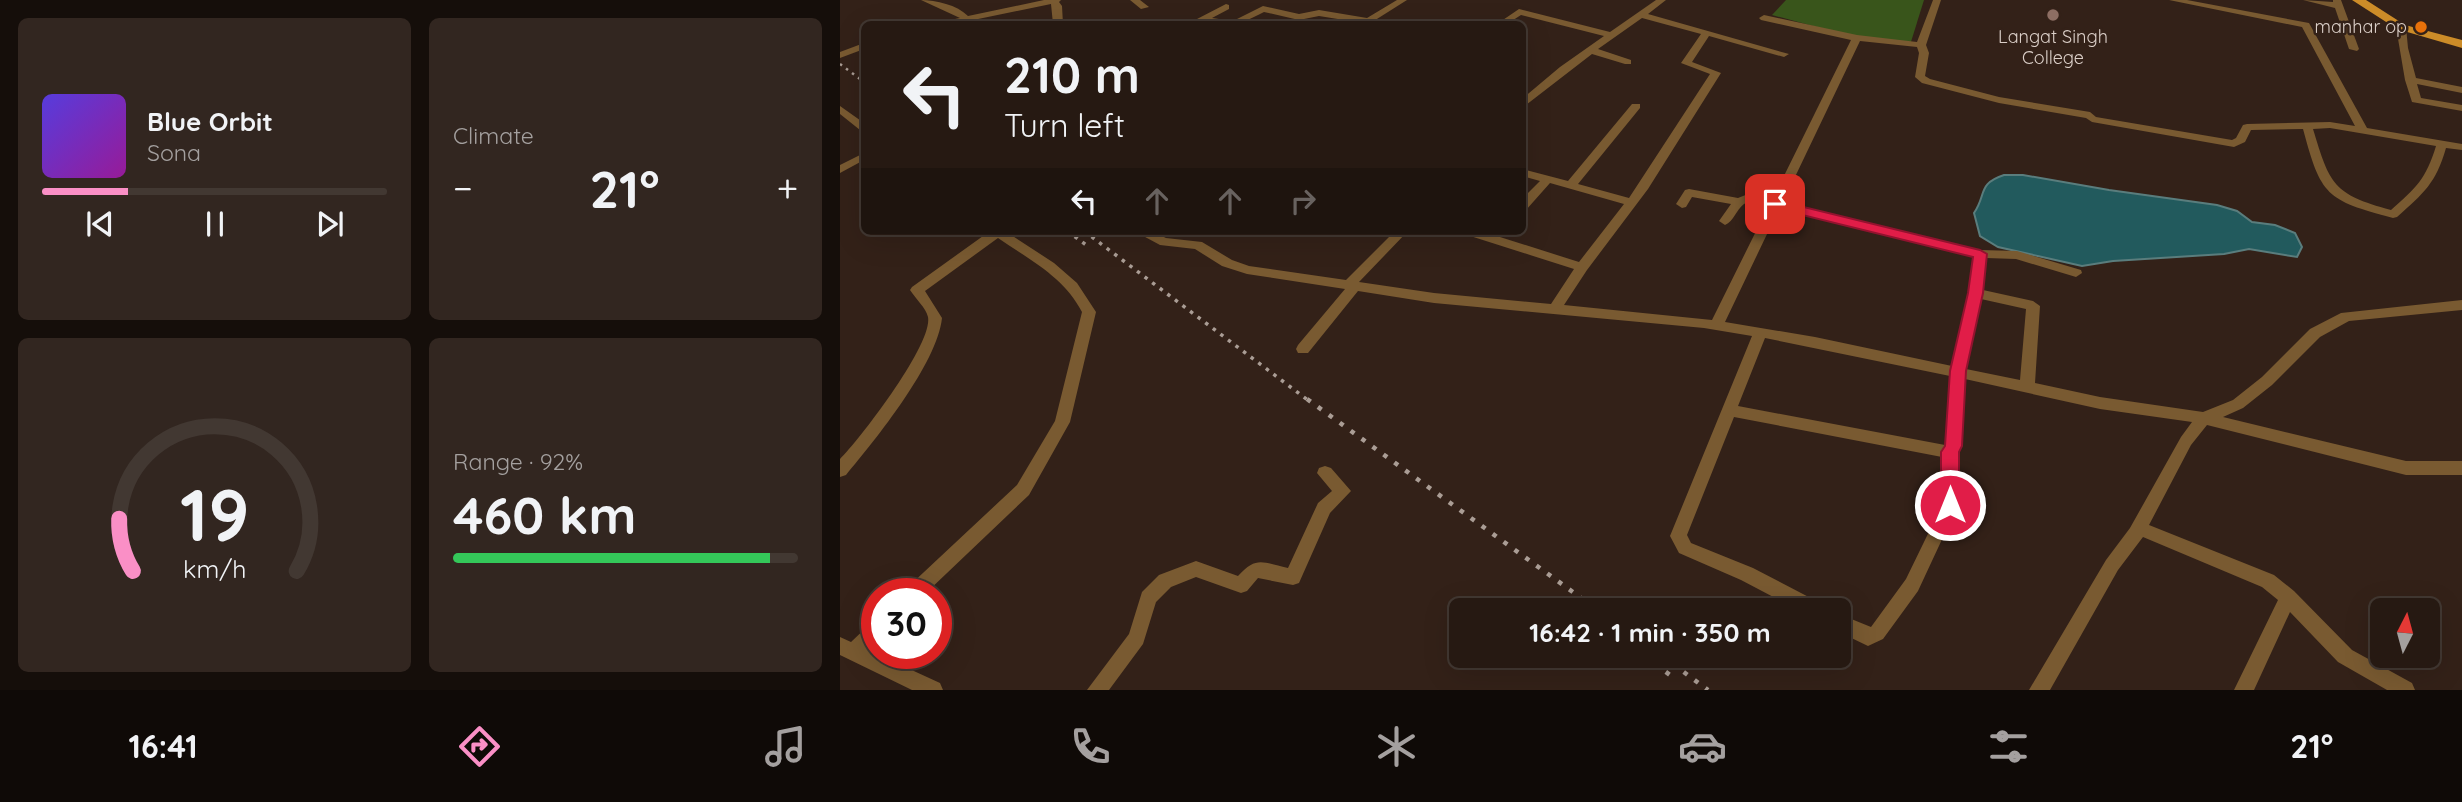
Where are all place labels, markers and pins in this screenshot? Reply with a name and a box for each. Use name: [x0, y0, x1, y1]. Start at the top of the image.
marker: Langat Singh College: [2045, 7, 2061, 23]
place label: manhar op: [2315, 15, 2407, 38]
marker: manhar op: [2413, 19, 2429, 35]
place label: Langat Singh College: [1998, 25, 2108, 69]
pin: [1745, 174, 1805, 234]

